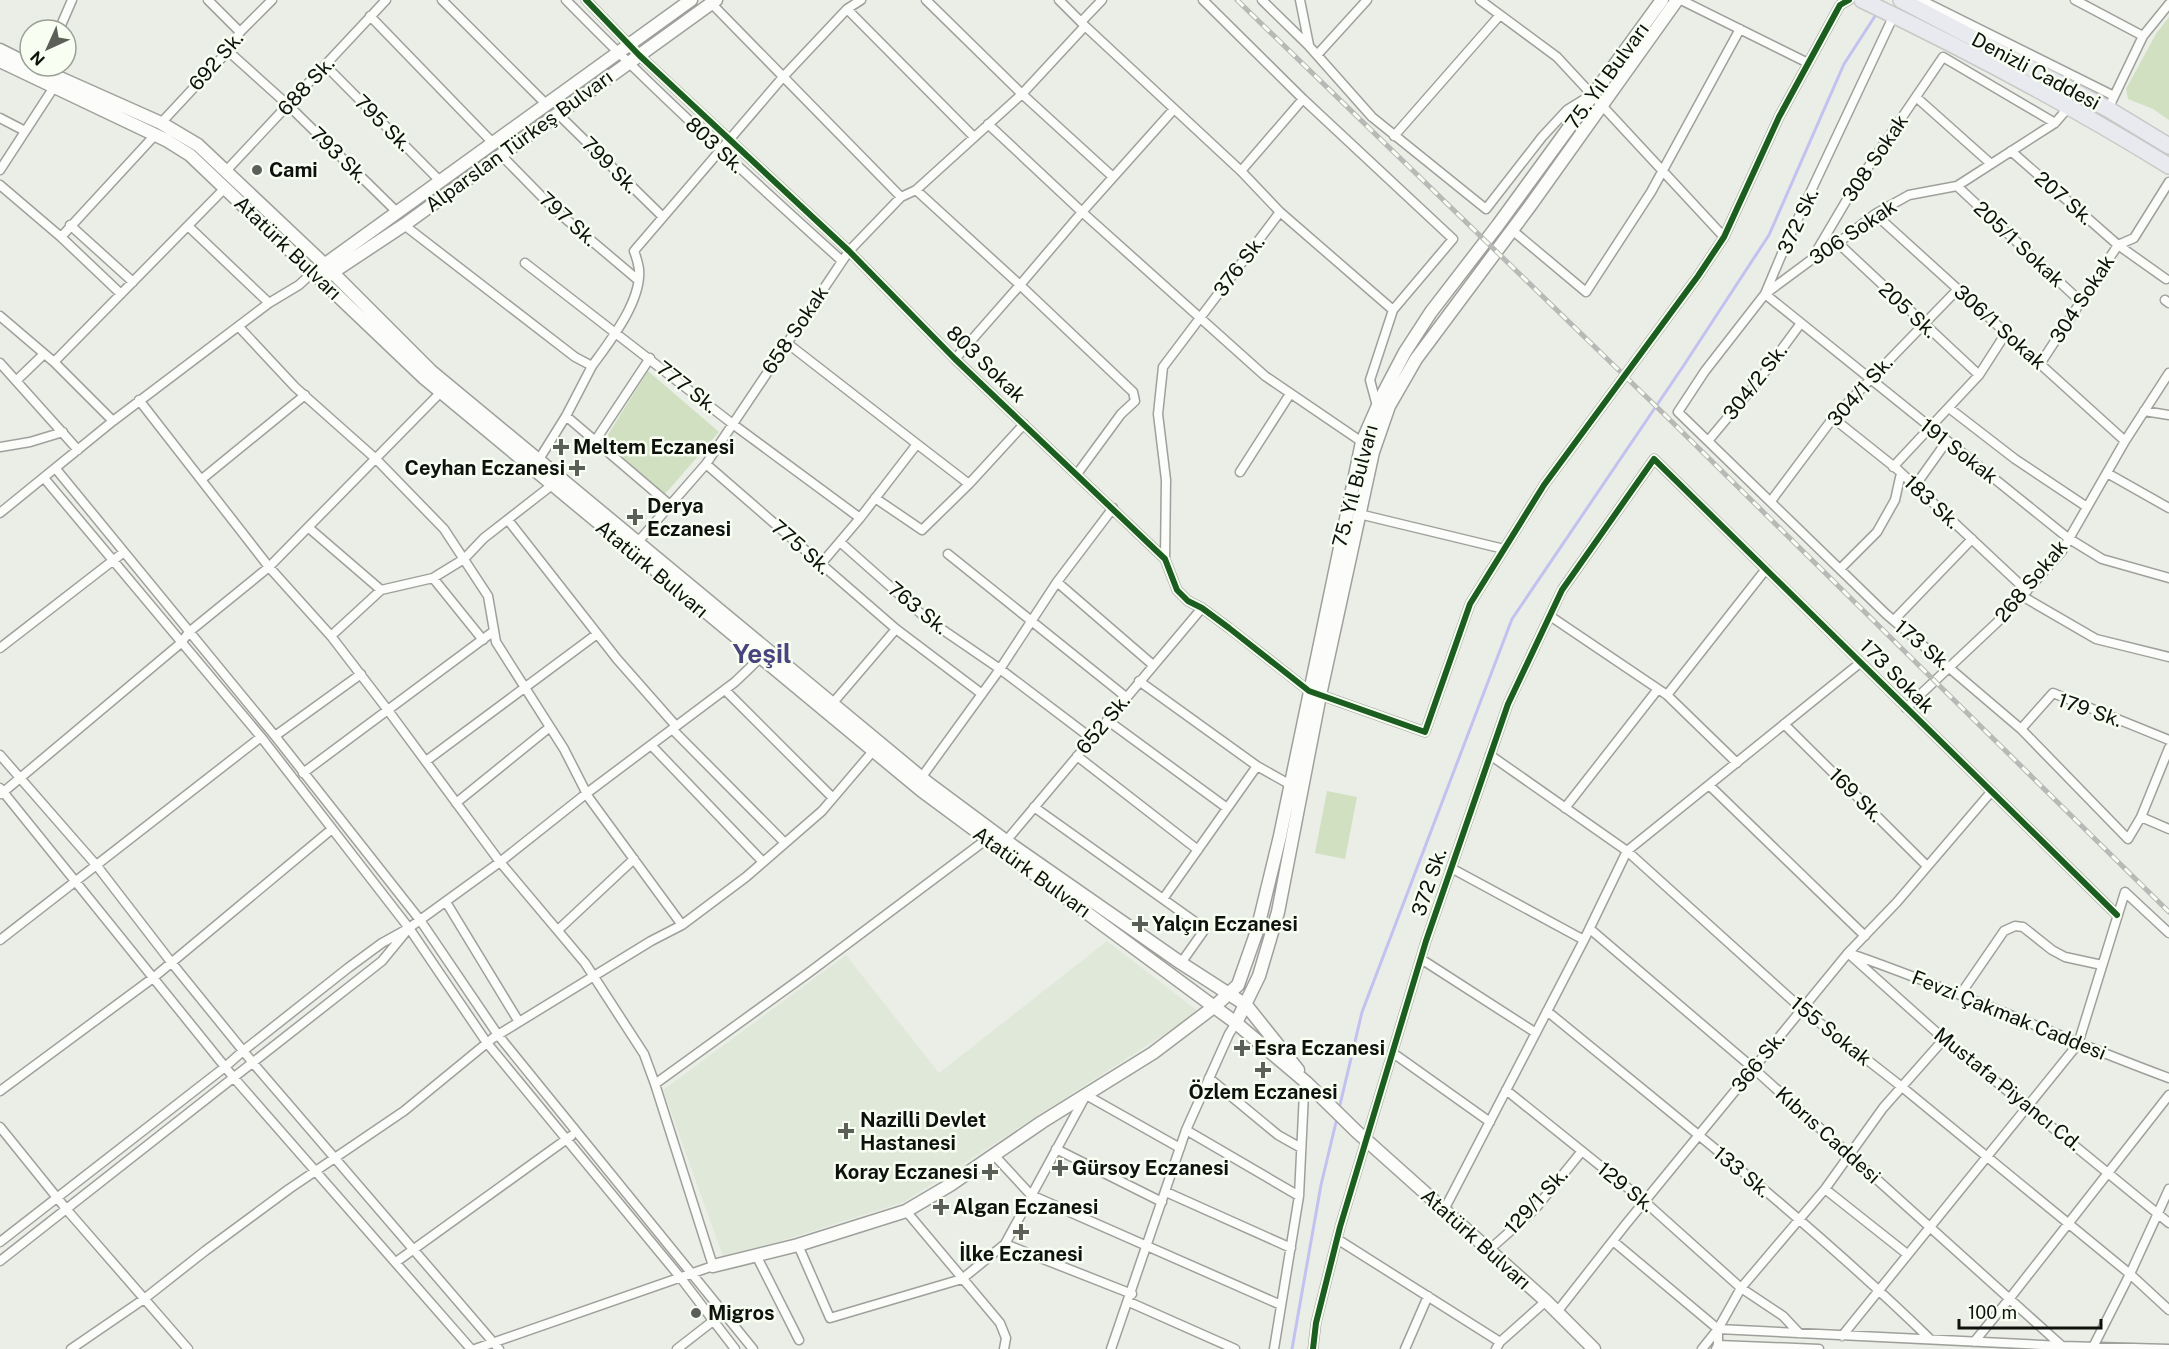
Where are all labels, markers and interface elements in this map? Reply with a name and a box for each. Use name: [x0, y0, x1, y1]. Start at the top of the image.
north arrow: [18, 18, 78, 78]
street label: 75. Yıl Bulvarı: [1560, 18, 1654, 134]
street label: 692 Sk.: [184, 26, 248, 96]
street label: Denizli Caddesi: [1968, 27, 2104, 115]
text: N: [27, 47, 49, 69]
street label: 688 Sk.: [273, 51, 339, 121]
street label: Alparslan Türkeş Bulvarı: [421, 65, 617, 217]
street label: 795 Sk.: [349, 89, 417, 157]
street label: 308 Sokak: [1837, 110, 1913, 206]
street label: 803 Sk.: [681, 112, 749, 178]
street label: 793 Sk.: [305, 122, 373, 188]
street label: 799 Sk.: [577, 132, 643, 198]
place label: Cami: [269, 158, 318, 182]
marker: Cami: [250, 163, 264, 177]
street label: 207 Sk.: [2030, 166, 2098, 230]
street label: 372 Sk.: [1772, 184, 1824, 258]
street label: 797 Sk.: [534, 187, 602, 251]
street label: Atatürk Bulvarı: [230, 191, 346, 305]
street label: 306 Sokak: [1805, 194, 1901, 270]
street label: 205/1 Sokak: [1969, 196, 2069, 292]
street label: 376 Sk.: [1208, 231, 1270, 301]
street label: 304 Sokak: [2045, 251, 2119, 347]
street label: 205 Sk.: [1874, 277, 1942, 343]
street label: 306/1 Sokak: [1949, 280, 2051, 374]
street label: 658 Sokak: [757, 281, 833, 379]
street label: 803 Sokak: [942, 321, 1030, 407]
street label: 304/2 Sk.: [1718, 339, 1792, 425]
street label: 304/1 Sk.: [1822, 351, 1898, 431]
street label: 777 Sk.: [652, 356, 722, 418]
street label: 191 Sokak: [1916, 413, 2002, 489]
street label: 75. Yıl Bulvarı: [1327, 422, 1383, 550]
place label: Meltem Eczanesi: [573, 435, 734, 459]
marker: Meltem Eczanesi: [554, 440, 568, 454]
place label: Ceyhan Eczanesi: [405, 456, 565, 480]
marker: Ceyhan Eczanesi: [570, 461, 584, 475]
street label: 183 Sk.: [1899, 470, 1965, 534]
place label: Derya Eczanesi: [647, 494, 731, 541]
marker: Derya Eczanesi: [628, 510, 642, 524]
street label: Atatürk Bulvarı: [591, 515, 713, 623]
street label: 775 Sk.: [766, 515, 836, 579]
street label: 268 Sokak: [1990, 535, 2072, 627]
street label: 763 Sk.: [883, 576, 953, 640]
street label: 173 Sk.: [1890, 614, 1956, 676]
street label: 173 Sokak: [1855, 634, 1939, 718]
district label: Yeşil: [732, 638, 792, 669]
street label: 179 Sk.: [2055, 688, 2125, 732]
street label: 652 Sk.: [1071, 689, 1135, 759]
street label: 169 Sk.: [1824, 763, 1888, 827]
street label: Atatürk Bulvarı: [969, 821, 1095, 923]
street label: 372 Sk.: [1406, 845, 1452, 919]
place label: Yalçın Eczanesi: [1152, 912, 1298, 936]
marker: Yalçın Eczanesi: [1133, 917, 1147, 931]
street label: Fevzi Çakmak Caddesi: [1908, 965, 2110, 1065]
street label: 155 Sokak: [1786, 991, 1876, 1071]
street label: Mustafa Piyancı Cd.: [1929, 1022, 2087, 1156]
street label: 366 Sk.: [1726, 1027, 1790, 1097]
place label: Esra Eczanesi: [1254, 1036, 1385, 1060]
marker: Esra Eczanesi: [1235, 1041, 1249, 1055]
marker: Özlem Eczanesi: [1256, 1063, 1270, 1077]
place label: Özlem Eczanesi: [1188, 1079, 1338, 1104]
street label: Kıbrıs Caddesi: [1771, 1082, 1885, 1188]
place label: Nazilli Devlet Hastanesi: [860, 1108, 986, 1155]
marker: Nazilli Devlet Hastanesi: [837, 1122, 855, 1140]
street label: 133 Sk.: [1709, 1141, 1775, 1203]
place label: Gürsoy Eczanesi: [1072, 1156, 1229, 1180]
street label: 129 Sk.: [1593, 1157, 1659, 1217]
place label: Koray Eczanesi: [834, 1160, 978, 1184]
marker: Gürsoy Eczanesi: [1053, 1161, 1067, 1175]
street label: 129/1 Sk.: [1499, 1163, 1573, 1239]
marker: Koray Eczanesi: [983, 1165, 997, 1179]
street label: Atatürk Bulvarı: [1416, 1184, 1536, 1294]
place label: Algan Eczanesi: [953, 1195, 1098, 1219]
marker: Algan Eczanesi: [934, 1200, 948, 1214]
marker: İlke Eczanesi: [1014, 1225, 1028, 1239]
place label: İlke Eczanesi: [959, 1241, 1083, 1266]
scale bar: [1959, 1292, 2102, 1330]
place label: Migros: [708, 1301, 774, 1325]
text: 100 m: [1968, 1302, 2017, 1323]
marker: Migros: [689, 1306, 703, 1320]

